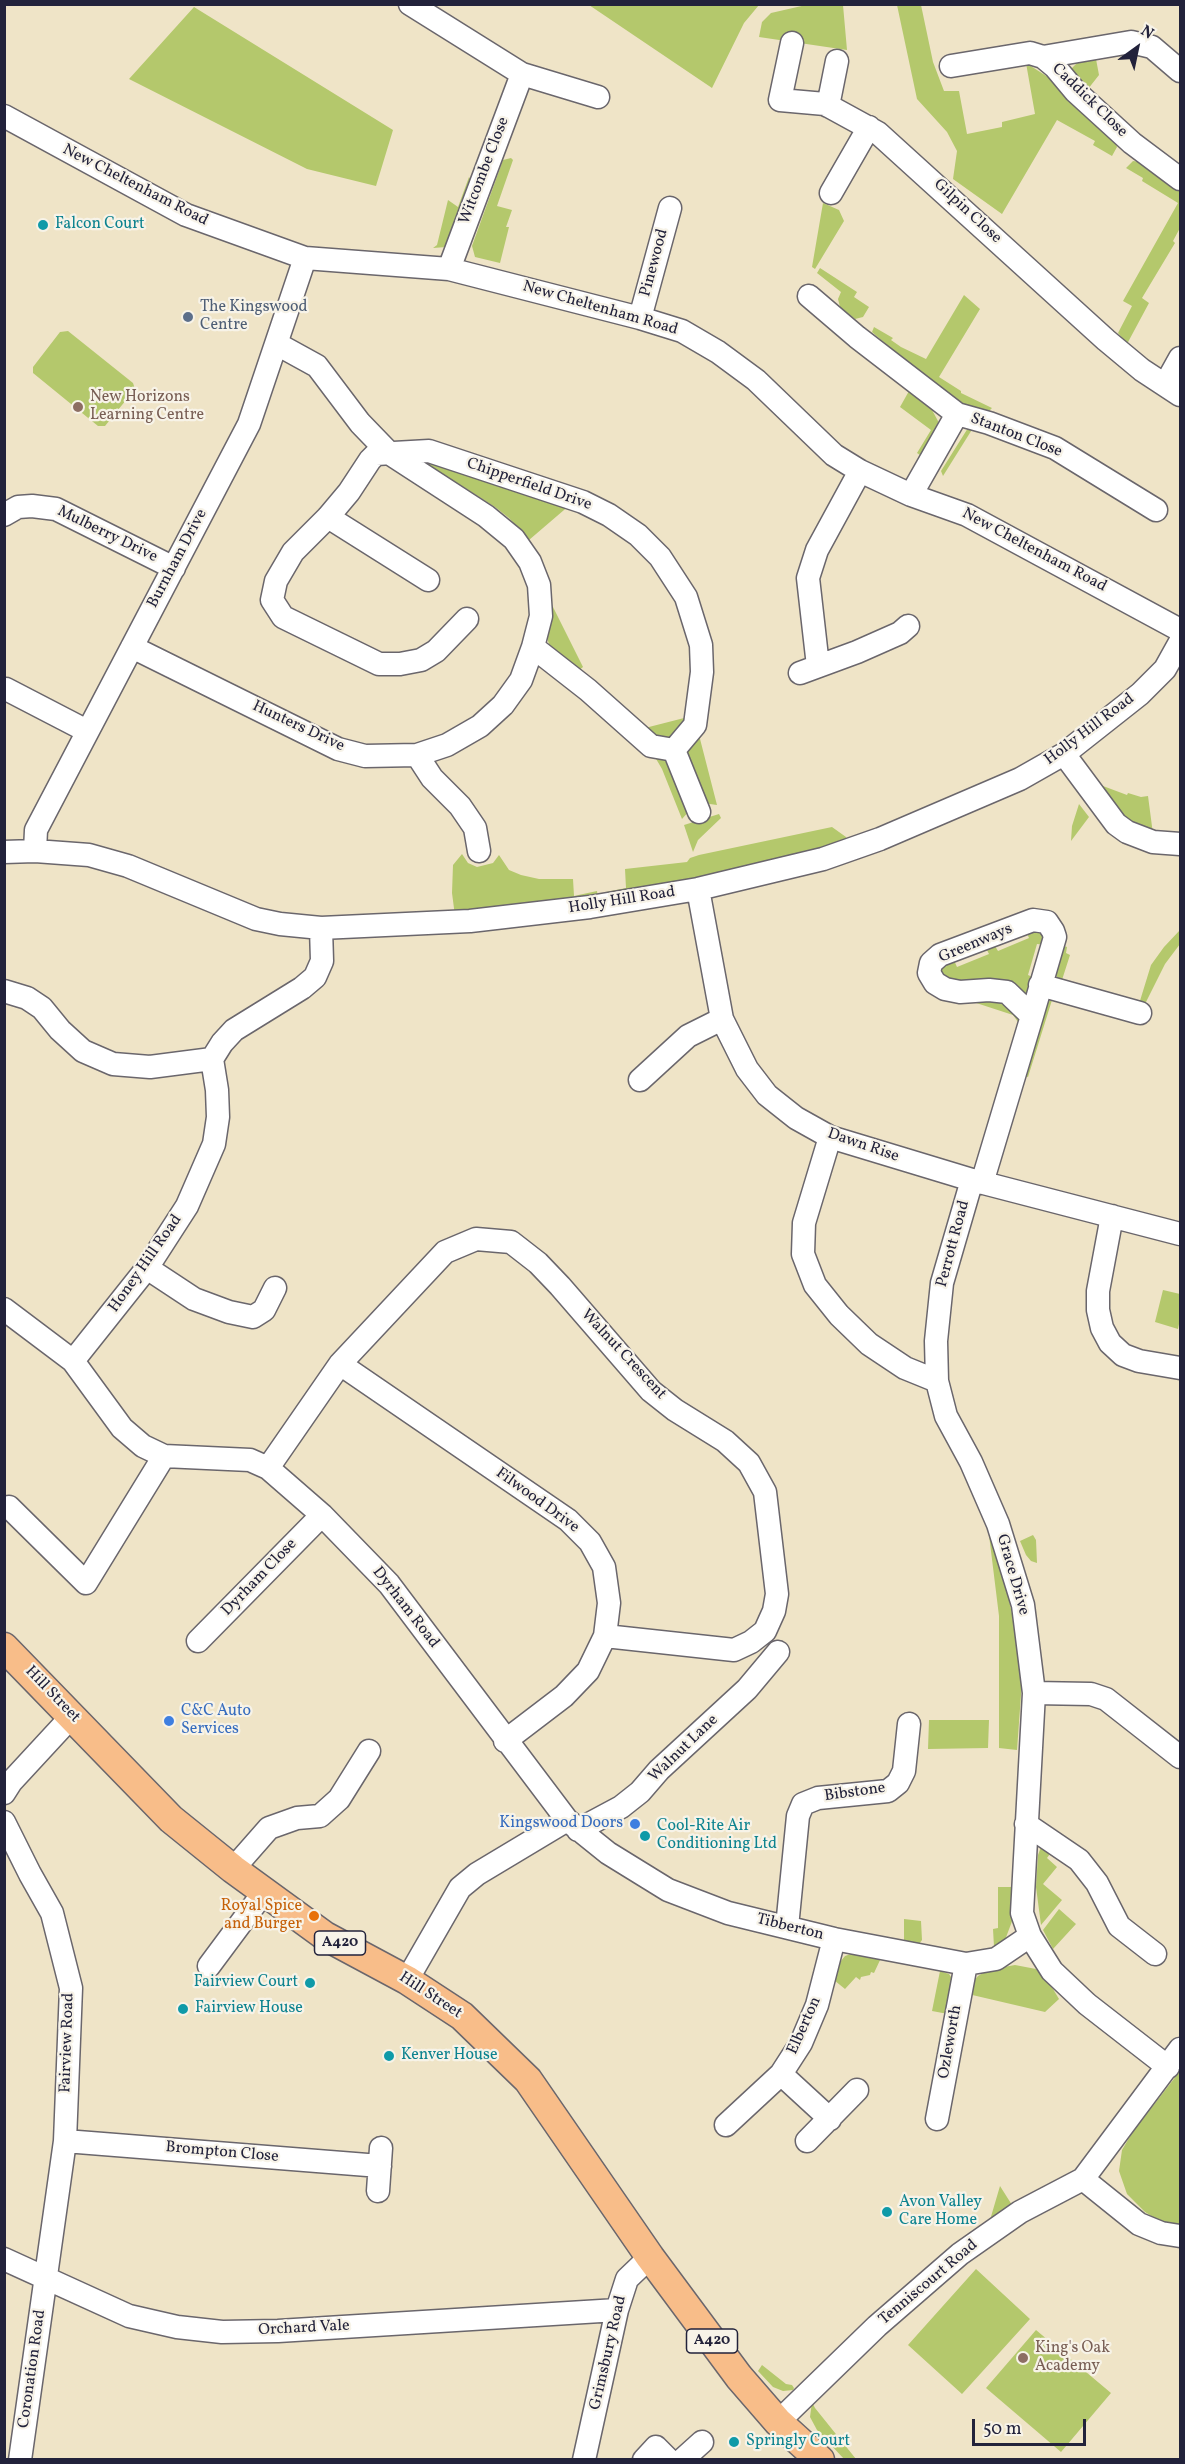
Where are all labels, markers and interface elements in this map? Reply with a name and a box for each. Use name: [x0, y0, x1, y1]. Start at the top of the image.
north arrow: [1107, 18, 1167, 78]
text: N: [1136, 21, 1158, 45]
street label: Caddick Close: [1047, 60, 1131, 142]
street label: Witcombe Close: [456, 115, 514, 227]
street label: New Cheltenham Road: [59, 141, 211, 231]
street label: Gilpin Close: [929, 176, 1005, 248]
place label: Falcon Court: [55, 215, 145, 235]
marker: Falcon Court: [36, 218, 50, 232]
street label: Pinewood: [637, 227, 673, 299]
street label: New Cheltenham Road: [520, 278, 680, 340]
place label: The Kingswood Centre: [200, 298, 308, 336]
marker: The Kingswood Centre: [181, 310, 195, 324]
place label: New Horizons Learning Centre: [90, 388, 204, 426]
marker: New Horizons Learning Centre: [71, 400, 85, 414]
street label: Stanton Close: [967, 410, 1065, 462]
street label: Chipperfield Drive: [464, 455, 594, 515]
street label: Mulberry Drive: [54, 502, 160, 568]
street label: New Cheltenham Road: [958, 505, 1110, 597]
street label: Burnham Drive: [144, 506, 212, 612]
street label: Holly Hill Road: [1041, 690, 1139, 770]
street label: Hunters Drive: [249, 697, 347, 757]
street label: Holly Hill Road: [567, 883, 677, 919]
street label: Greenways: [936, 920, 1016, 968]
street label: Dawn Rise: [825, 1125, 901, 1167]
street label: Perrott Road: [933, 1199, 975, 1289]
street label: Honey Hill Road: [105, 1211, 187, 1317]
street label: Walnut Crescent: [576, 1306, 670, 1404]
street label: Filwood Drive: [491, 1464, 583, 1538]
street label: Grace Drive: [991, 1532, 1033, 1618]
street label: Dyrham Close: [218, 1535, 302, 1621]
street label: Dyrham Road: [367, 1563, 443, 1653]
street label: Hill Street: [20, 1663, 84, 1727]
place label: C&C Auto Services: [181, 1702, 251, 1740]
street label: Walnut Lane: [645, 1711, 723, 1787]
marker: C&C Auto Services: [162, 1714, 176, 1728]
street label: Bibstone: [823, 1779, 887, 1807]
place label: Kingswood Doors: [499, 1814, 623, 1834]
marker: Kingswood Doors: [628, 1817, 642, 1831]
place label: Cool-Rite Air Conditioning Ltd: [657, 1817, 777, 1855]
marker: Cool-Rite Air Conditioning Ltd: [638, 1829, 652, 1843]
place label: Royal Spice and Burger: [221, 1897, 302, 1935]
marker: Royal Spice and Burger: [307, 1909, 321, 1923]
street label: Tibberton: [754, 1910, 826, 1946]
road number: A420: [314, 1931, 366, 1955]
street label: Hill Street: [395, 1968, 465, 2024]
place label: Fairview Court: [194, 1973, 298, 1993]
marker: Fairview Court: [303, 1976, 317, 1990]
street label: Fairview Road: [57, 1993, 79, 2093]
street label: Elberton: [784, 1994, 826, 2058]
place label: Fairview House: [195, 1999, 303, 2019]
marker: Fairview House: [176, 2002, 190, 2016]
street label: Ozleworth: [935, 2004, 967, 2080]
place label: Kenver House: [401, 2046, 497, 2066]
marker: Kenver House: [382, 2049, 396, 2063]
street label: Brompton Close: [165, 2138, 279, 2168]
place label: Avon Valley Care Home: [899, 2193, 982, 2231]
marker: Avon Valley Care Home: [880, 2205, 894, 2219]
street label: Tenniscourt Road: [876, 2236, 982, 2330]
street label: Grimsbury Road: [587, 2294, 631, 2412]
street label: Coronation Road: [15, 2309, 51, 2429]
street label: Orchard Vale: [258, 2317, 350, 2341]
road number: A420: [686, 2329, 738, 2353]
place label: King's Oak Academy: [1035, 2339, 1110, 2377]
marker: King's Oak Academy: [1016, 2351, 1030, 2365]
scale bar: [975, 2407, 1089, 2445]
text: 50 m: [983, 2417, 1022, 2442]
place label: Springly Court: [746, 2432, 850, 2452]
marker: Springly Court: [727, 2435, 741, 2449]

